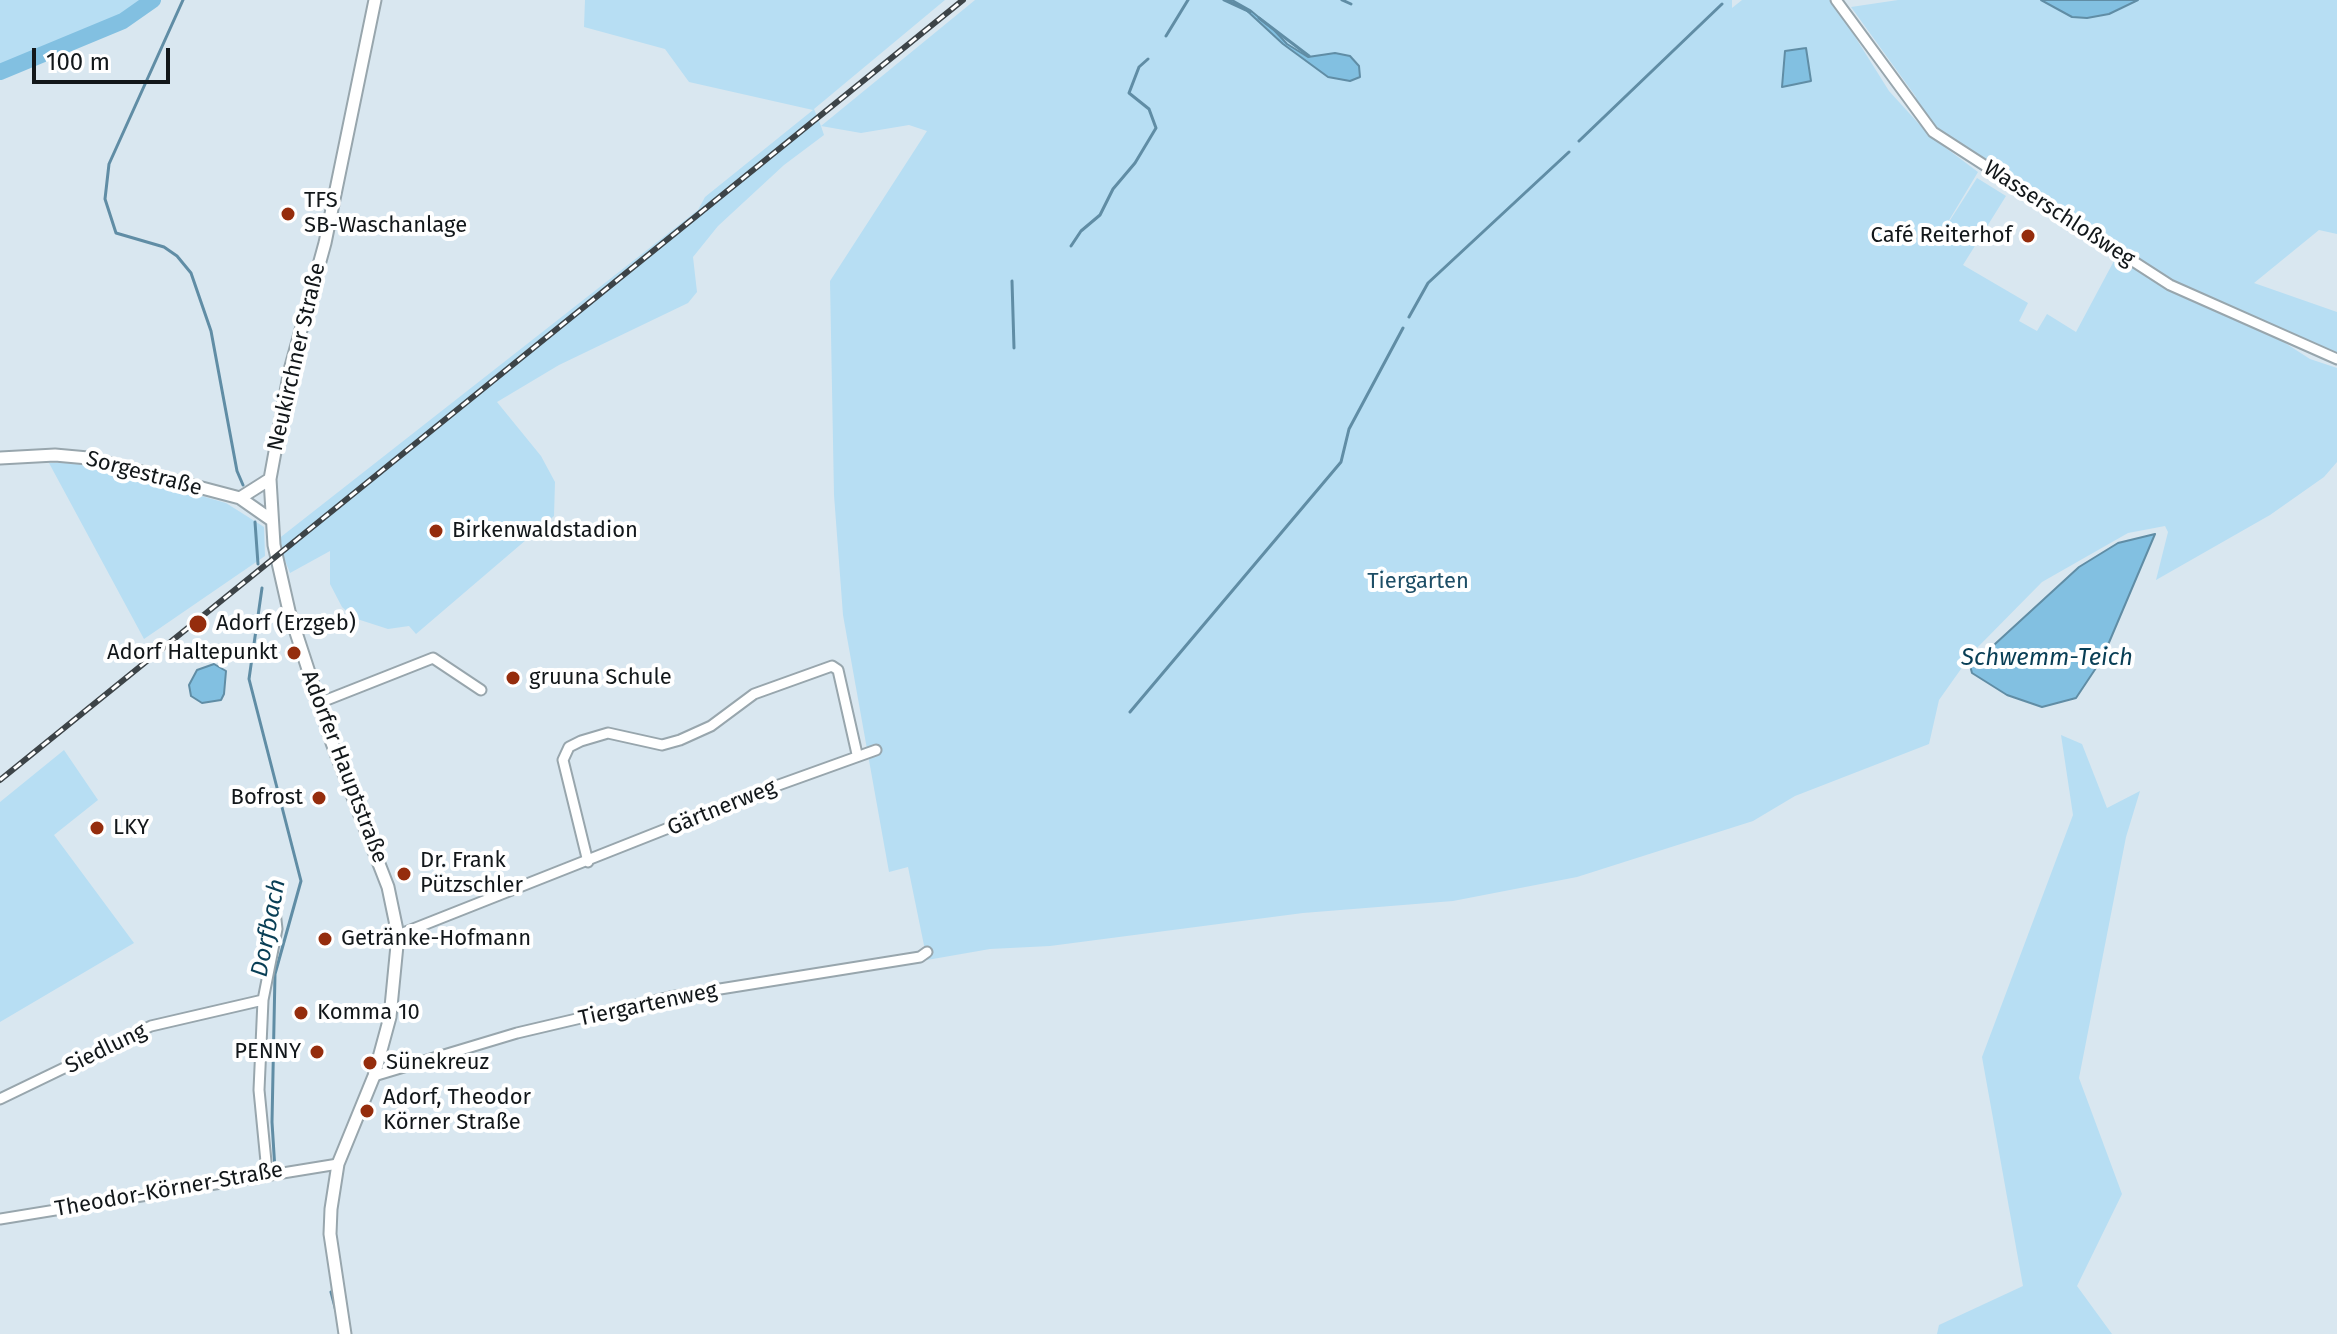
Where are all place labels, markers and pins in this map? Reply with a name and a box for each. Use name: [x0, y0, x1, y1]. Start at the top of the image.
place label: TFS SB-Waschanlage: [304, 188, 467, 240]
marker: TFS SB-Waschanlage: [279, 205, 297, 223]
place label: Café Reiterhof: [1871, 223, 2012, 249]
marker: Café Reiterhof: [2019, 227, 2037, 245]
place label: Birkenwaldstadion: [452, 518, 638, 544]
marker: Birkenwaldstadion: [427, 522, 445, 540]
place label: Adorf (Erzgeb): [216, 611, 356, 637]
marker: Adorf (Erzgeb): [187, 613, 209, 635]
place label: Adorf Haltepunkt: [107, 640, 278, 666]
marker: Adorf Haltepunkt: [285, 644, 303, 662]
place label: gruuna Schule: [529, 665, 672, 691]
marker: gruuna Schule: [504, 669, 522, 687]
place label: Bofrost: [231, 785, 303, 811]
marker: Bofrost: [310, 789, 328, 807]
place label: LKY: [113, 815, 149, 841]
marker: LKY: [88, 819, 106, 837]
place label: Dr. Frank Pützschler: [420, 848, 523, 900]
marker: Dr. Frank Pützschler: [395, 865, 413, 883]
place label: Getränke-Hofmann: [341, 926, 531, 952]
marker: Getränke-Hofmann: [316, 930, 334, 948]
place label: Komma 10: [317, 1000, 420, 1026]
marker: Komma 10: [292, 1004, 310, 1022]
place label: PENNY: [234, 1039, 301, 1065]
marker: PENNY: [308, 1043, 326, 1061]
place label: Sünekreuz: [386, 1050, 489, 1076]
marker: Sünekreuz: [361, 1054, 379, 1072]
place label: Adorf, Theodor Körner Straße: [383, 1085, 531, 1136]
marker: Adorf, Theodor Körner Straße: [358, 1102, 376, 1120]

